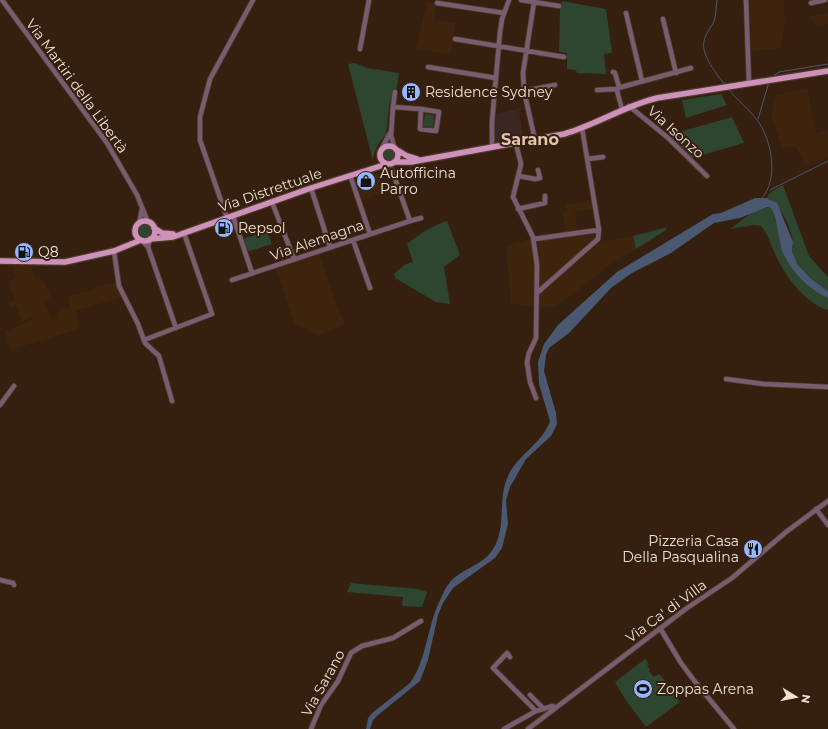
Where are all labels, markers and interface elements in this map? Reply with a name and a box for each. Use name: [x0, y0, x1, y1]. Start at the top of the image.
street label: Via Martiri della Libertà: [22, 15, 132, 157]
building icon: Residence Sydney: [400, 81, 422, 103]
place label: Residence Sydney: [425, 83, 553, 101]
street label: Via Isonzo: [644, 102, 708, 162]
district label: Sarano: [501, 130, 559, 149]
street label: Via Distrettuale: [216, 164, 324, 216]
place label: Autofficina Parro: [380, 164, 456, 198]
shop icon: Autofficina Parro: [355, 170, 377, 192]
street label: Via Alemagna: [268, 216, 366, 264]
fuel station icon: Repsol: [213, 217, 235, 239]
place label: Repsol: [238, 219, 285, 237]
fuel station icon: Q8: [13, 241, 35, 263]
place label: Q8: [38, 243, 59, 261]
place label: Pizzeria Casa Della Pasqualina: [622, 532, 739, 566]
restaurant icon: Pizzeria Casa Della Pasqualina: [742, 538, 764, 560]
street label: Via Ca' di Villa: [622, 576, 710, 646]
street label: Via Sarano: [297, 646, 349, 720]
north arrow: [776, 677, 816, 717]
sports icon: Zoppas Arena: [632, 678, 654, 700]
place label: Zoppas Arena: [657, 680, 754, 698]
text: N: [798, 693, 814, 704]

